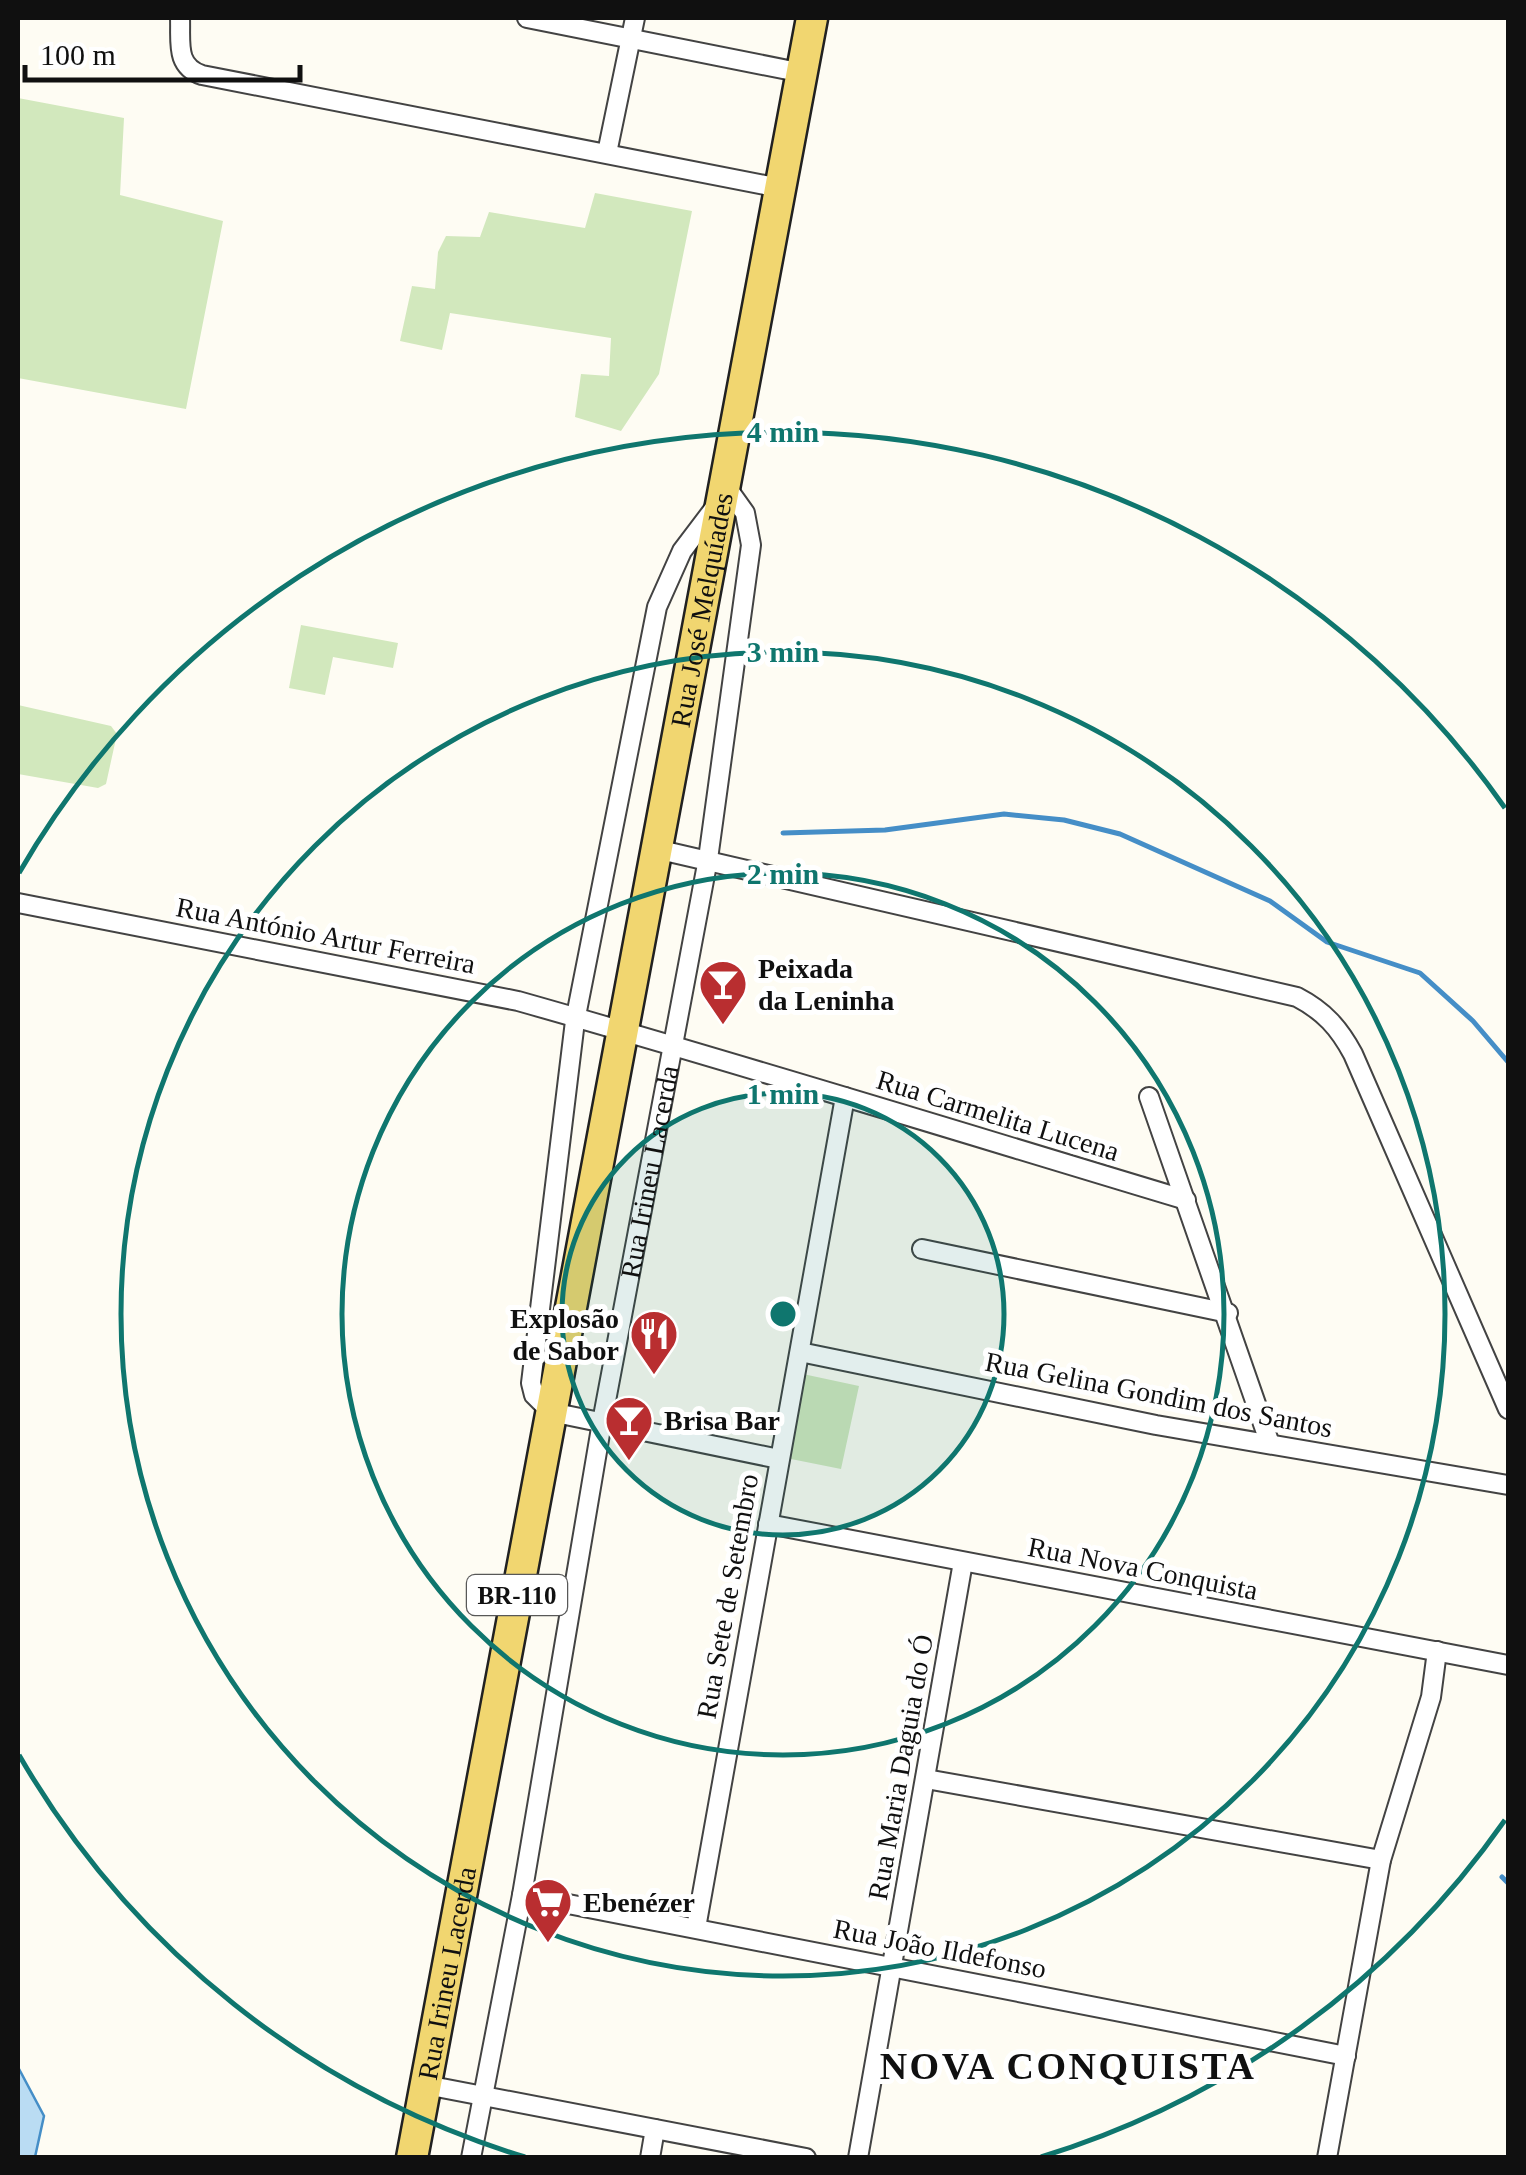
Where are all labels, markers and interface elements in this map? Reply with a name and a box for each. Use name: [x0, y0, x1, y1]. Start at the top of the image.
scale bar: [25, 20, 300, 82]
text: 100 m: [40, 38, 116, 71]
text: 4 min: [747, 415, 820, 448]
street label: Rua José Melquíades: [665, 490, 739, 730]
text: 3 min: [747, 635, 820, 668]
text: 2 min: [747, 857, 820, 890]
street label: Rua António Artur Ferreira: [174, 891, 479, 980]
place label: Peixada da Leninha: [758, 953, 894, 1016]
bar icon: Peixada da Leninha: [697, 958, 749, 1026]
street label: Rua Irineu Lacerda: [614, 1062, 685, 1281]
street label: Rua Carmelita Lucena: [873, 1064, 1123, 1167]
text: 1 min: [747, 1077, 820, 1110]
centre of rings: [765, 1296, 801, 1332]
place label: Explosão de Sabor: [510, 1303, 619, 1366]
restaurant icon: Explosão de Sabor: [628, 1308, 680, 1376]
street label: Rua Gelina Gondim dos Santos: [983, 1346, 1335, 1443]
bar icon: Brisa Bar: [603, 1394, 655, 1462]
place label: Brisa Bar: [664, 1405, 780, 1436]
street label: Rua Sete de Setembro: [691, 1471, 764, 1721]
street label: Rua Nova Conquista: [1025, 1531, 1261, 1606]
road number: BR-110: [467, 1575, 567, 1615]
street label: Rua Maria Daguia do Ó: [862, 1632, 939, 1902]
street label: Rua Irineu Lacerda: [412, 1864, 482, 2082]
supermarket icon: Ebenézer: [522, 1876, 574, 1944]
place label: Ebenézer: [583, 1887, 695, 1918]
street label: Rua João Ildefonso: [831, 1913, 1049, 1984]
district label: NOVA CONQUISTA: [880, 2045, 1256, 2087]

